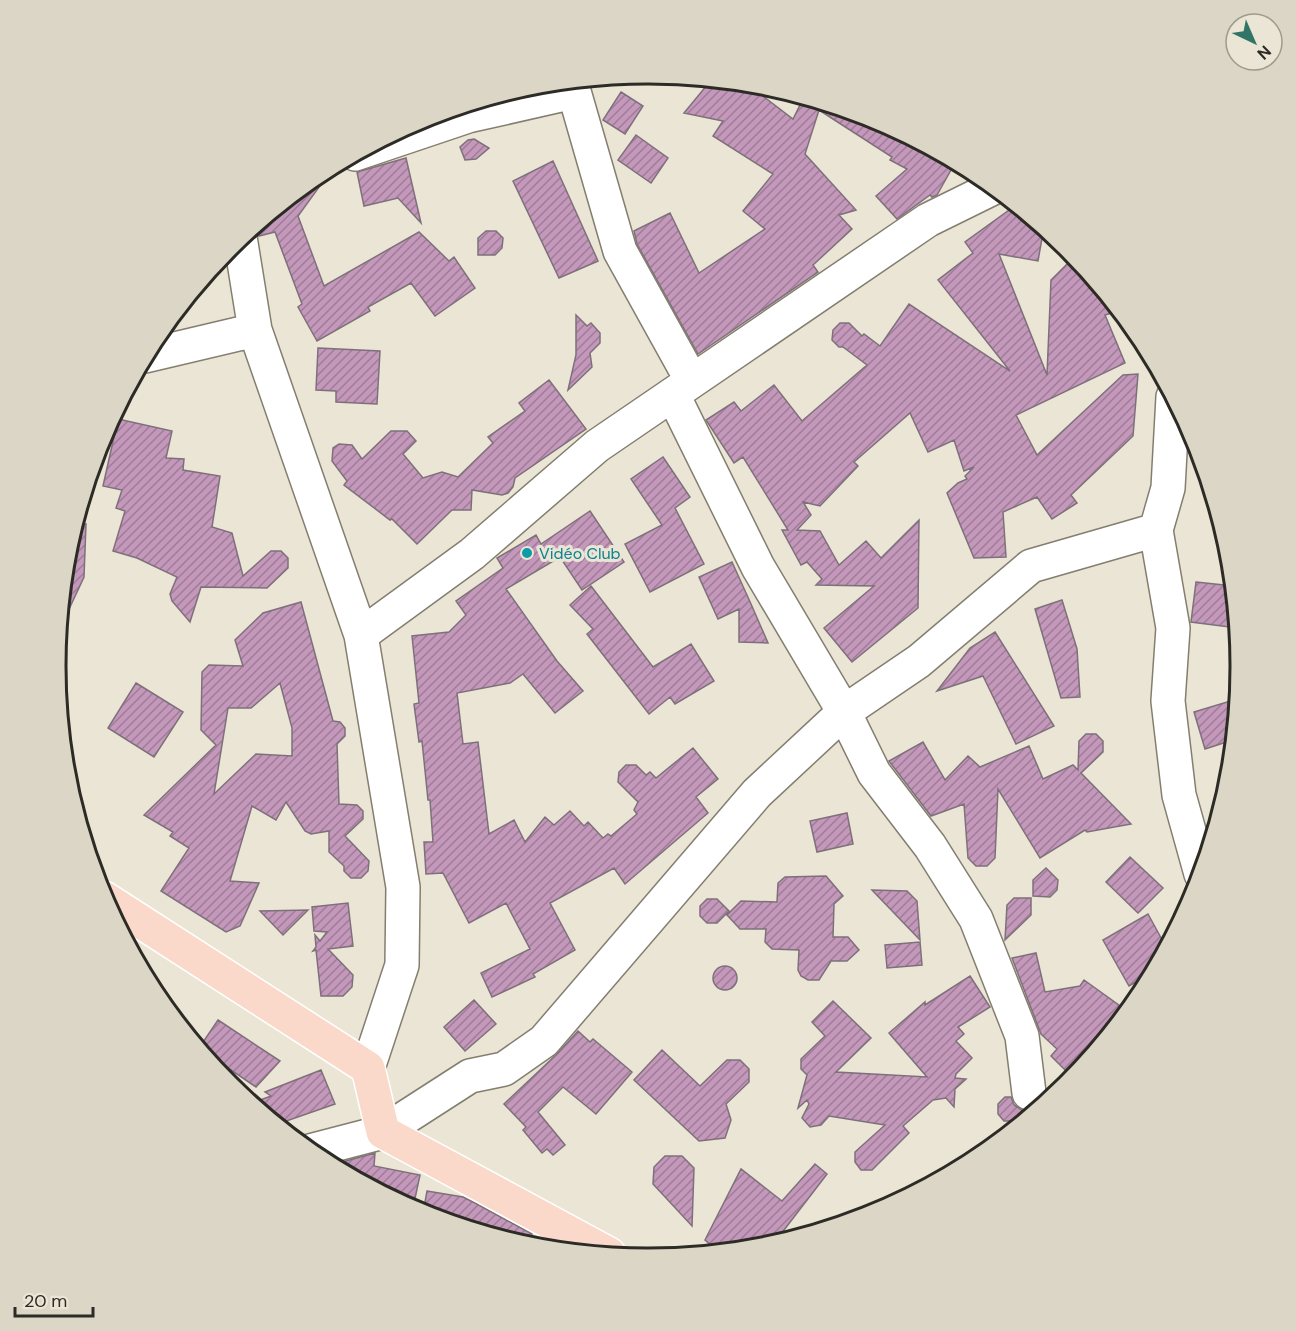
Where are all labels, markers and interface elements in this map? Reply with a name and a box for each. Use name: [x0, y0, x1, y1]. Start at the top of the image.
north arrow: [1224, 12, 1284, 72]
text: N: [1253, 41, 1276, 64]
place label: Vidéo Club: [539, 543, 621, 564]
marker: Vidéo Club: [520, 546, 534, 560]
scale bar: [15, 1280, 93, 1318]
text: 20 m: [24, 1289, 67, 1313]

